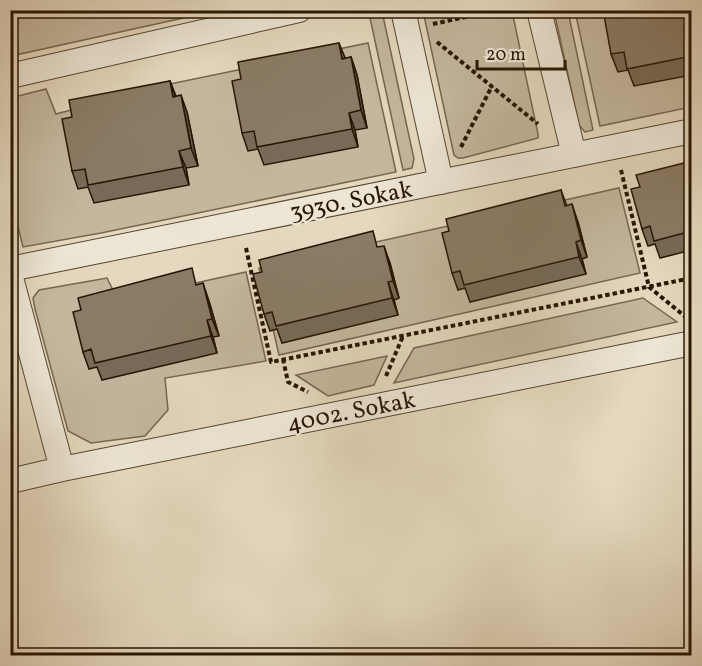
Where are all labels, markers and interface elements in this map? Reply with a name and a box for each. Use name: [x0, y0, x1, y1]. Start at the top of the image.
scale bar: [477, 33, 566, 71]
text: 20 m: [486, 43, 526, 68]
street label: 3930. Sokak: [287, 173, 416, 231]
street label: 4002. Sokak: [284, 384, 419, 442]

